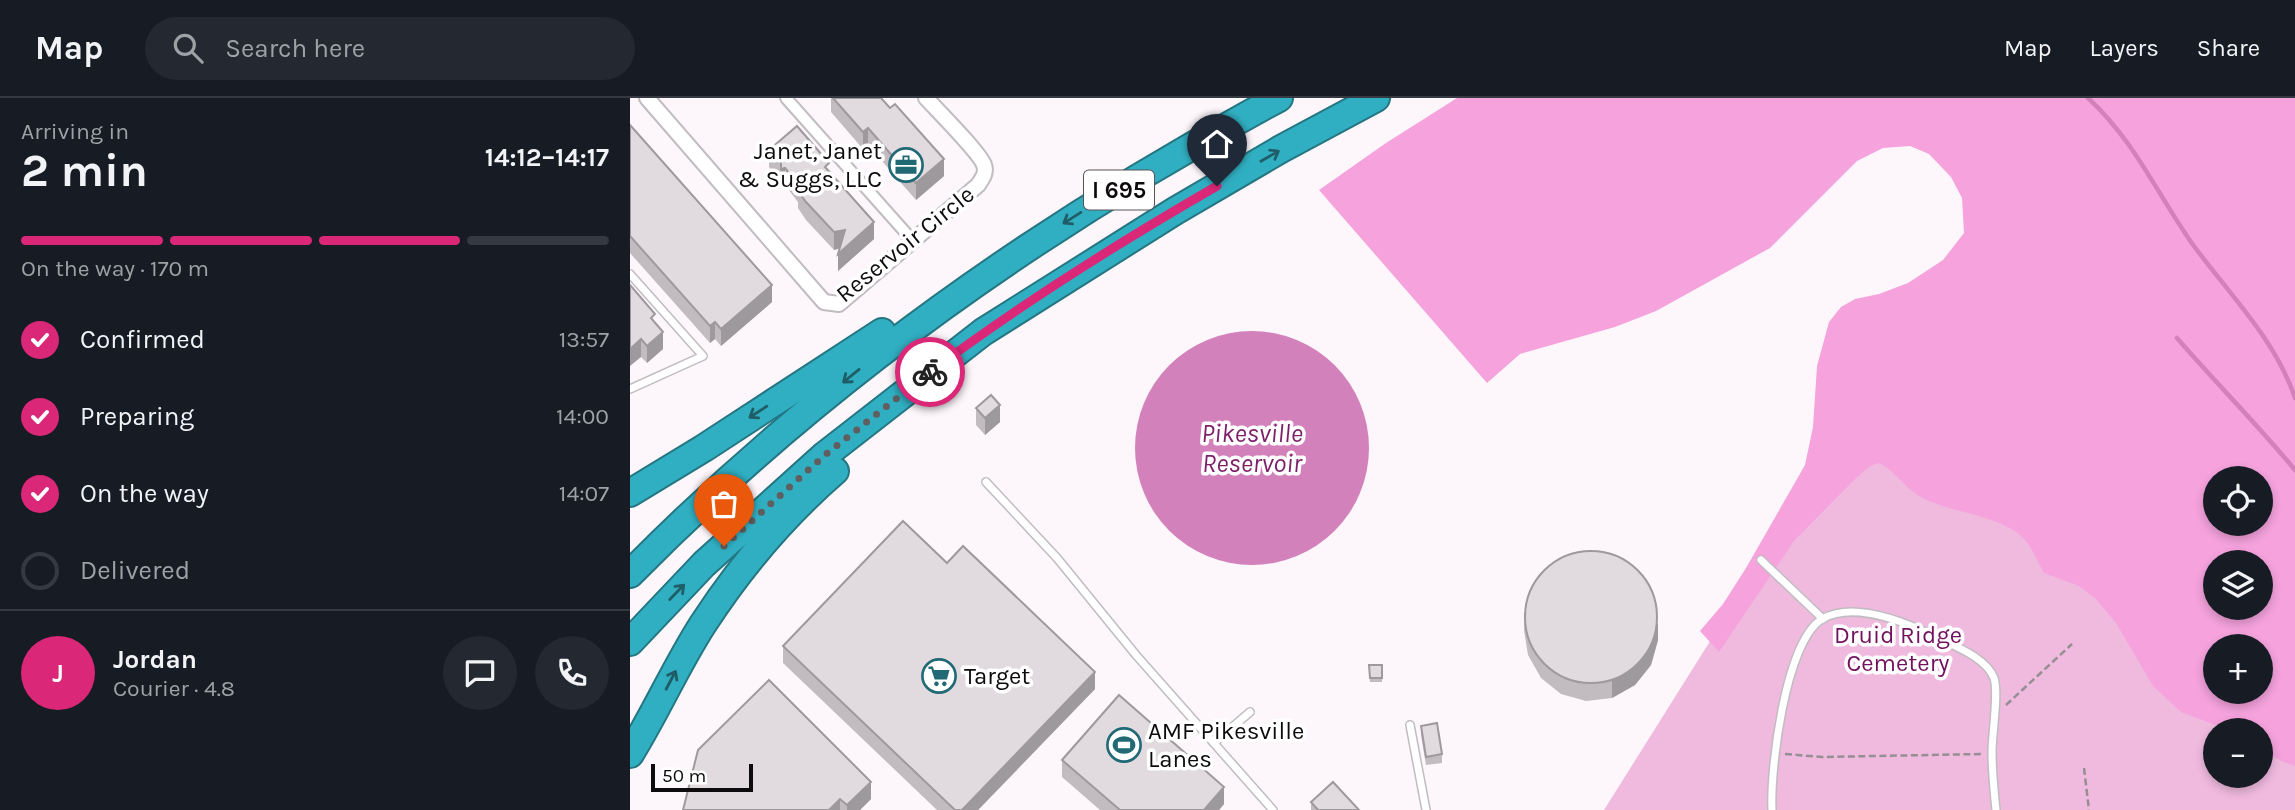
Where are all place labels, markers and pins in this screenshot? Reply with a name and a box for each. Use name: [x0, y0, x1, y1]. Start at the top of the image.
pin: [1187, 114, 1247, 186]
place label: Janet, Janet & Suggs, LLC: [738, 137, 882, 193]
office icon: Janet, Janet & Suggs, LLC: [887, 146, 925, 184]
pin: [694, 474, 754, 546]
supermarket icon: Target: [920, 657, 958, 695]
place label: Target: [964, 662, 1030, 690]
place label: AMF Pikesville Lanes: [1148, 717, 1304, 773]
sports icon: AMF Pikesville Lanes: [1105, 726, 1143, 764]

